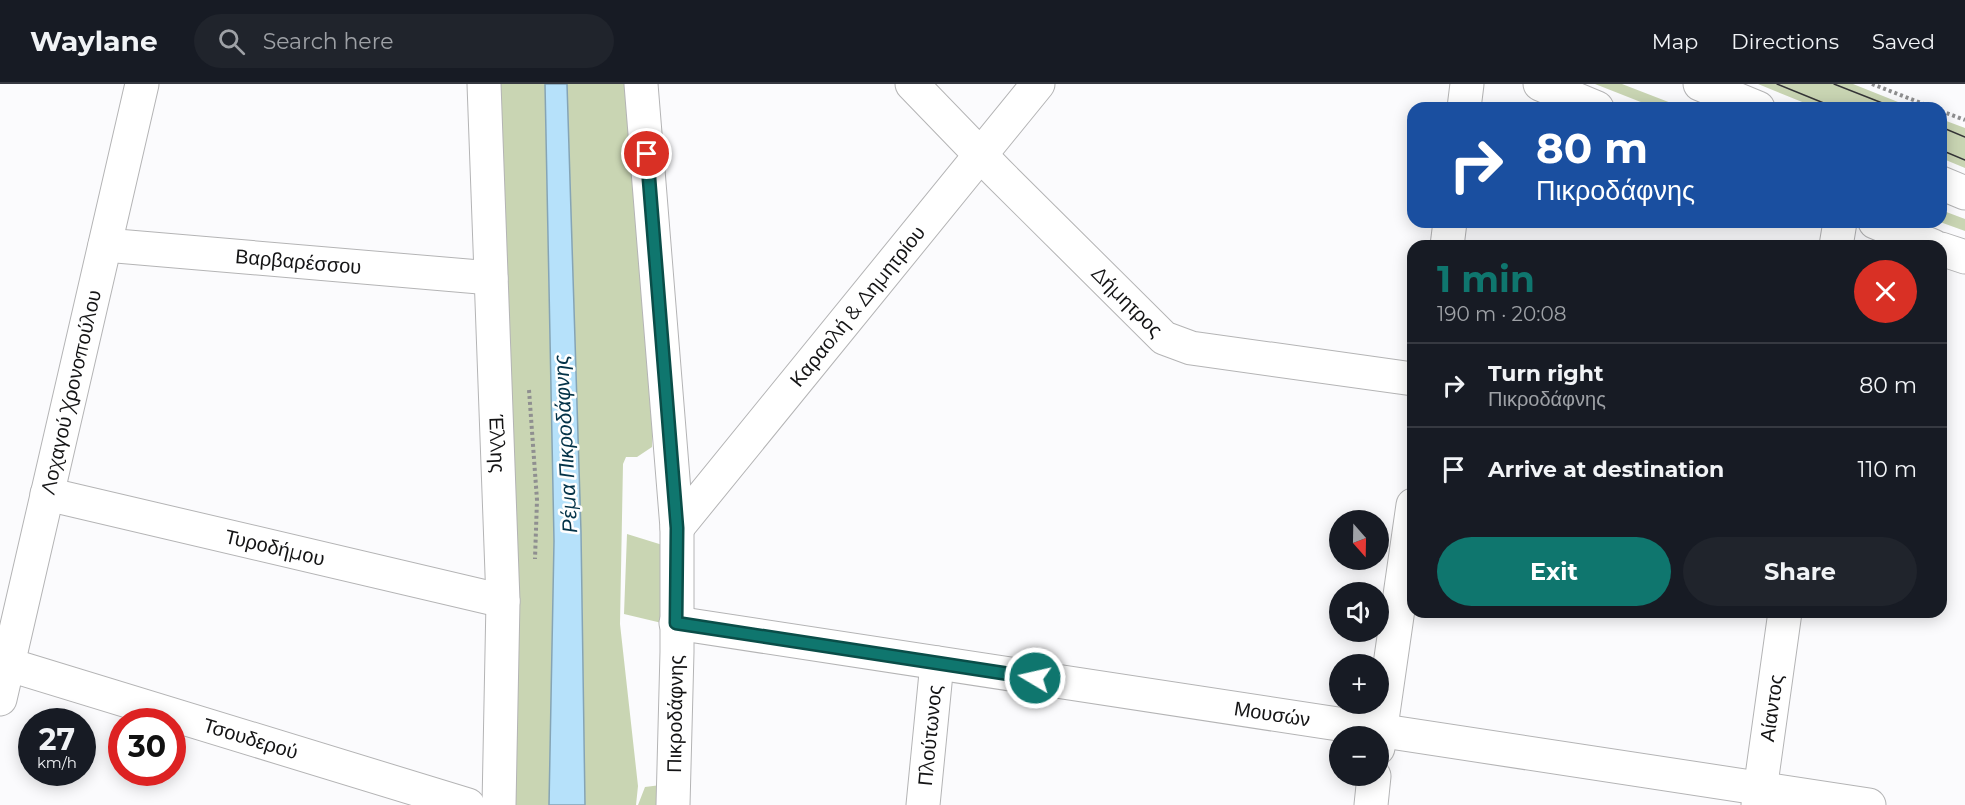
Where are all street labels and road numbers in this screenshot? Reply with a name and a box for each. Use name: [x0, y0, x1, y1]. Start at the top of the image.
street label: Καραολή & Δημητρίου: [785, 221, 930, 391]
street label: Βαρβαρέσσου: [234, 244, 362, 279]
street label: Δήμητρος: [1087, 261, 1168, 342]
street label: Λοχαγού Χρονοπούλου: [36, 288, 106, 497]
street label: Έλλης: [484, 413, 510, 474]
street label: Τυροδήμου: [222, 524, 327, 571]
street label: Πικροδάφνης: [662, 655, 688, 773]
street label: Αίαντος: [1755, 672, 1788, 743]
street label: Πλούτωνος: [913, 683, 947, 787]
street label: Μουσών: [1232, 696, 1312, 732]
street label: Τσουδερού: [200, 713, 301, 764]

